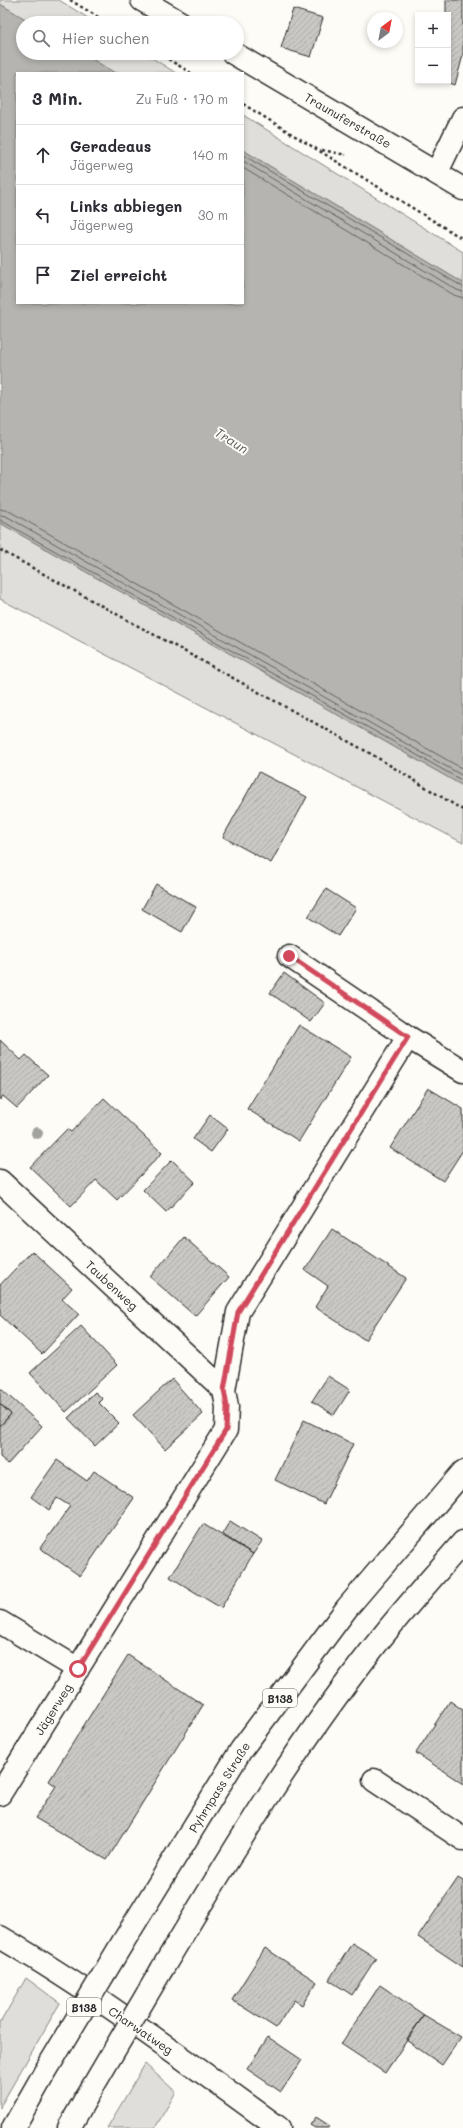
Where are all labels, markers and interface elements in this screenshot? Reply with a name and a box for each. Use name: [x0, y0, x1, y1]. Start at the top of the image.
north arrow: [367, 12, 403, 48]
map controls: [415, 12, 451, 84]
button: +: [415, 12, 451, 48]
search box: [16, 16, 244, 60]
icon: search: [30, 27, 52, 49]
text: Hier suchen: [62, 28, 149, 48]
button: −: [415, 48, 451, 84]
text: 3 Min.: [32, 87, 83, 109]
street label: Traunuferstraße: [302, 89, 394, 151]
text: Zu Fuß · 170 m: [136, 90, 228, 107]
text: Geradeaus: [70, 136, 151, 156]
icon: ahead: [32, 144, 54, 166]
text: 140 m: [192, 146, 228, 163]
text: Jägerweg: [70, 156, 133, 173]
text: Links abbiegen: [70, 196, 182, 216]
icon: left: [32, 204, 54, 226]
text: 30 m: [198, 206, 228, 223]
text: Jägerweg: [70, 216, 133, 233]
icon: arrive: [32, 264, 54, 286]
text: Ziel erreicht: [70, 265, 167, 285]
water label: Traun: [212, 423, 252, 457]
route end: [280, 947, 298, 965]
street label: Taubenweg: [82, 1257, 142, 1313]
route start: [69, 1660, 87, 1678]
street label: Jägerweg: [31, 1680, 75, 1738]
road number: B138: [263, 1689, 297, 1707]
street label: Pyhrnpass Straße: [185, 1739, 253, 1835]
road number: B138: [67, 1998, 101, 2016]
street label: Charwatweg: [106, 2003, 176, 2058]

